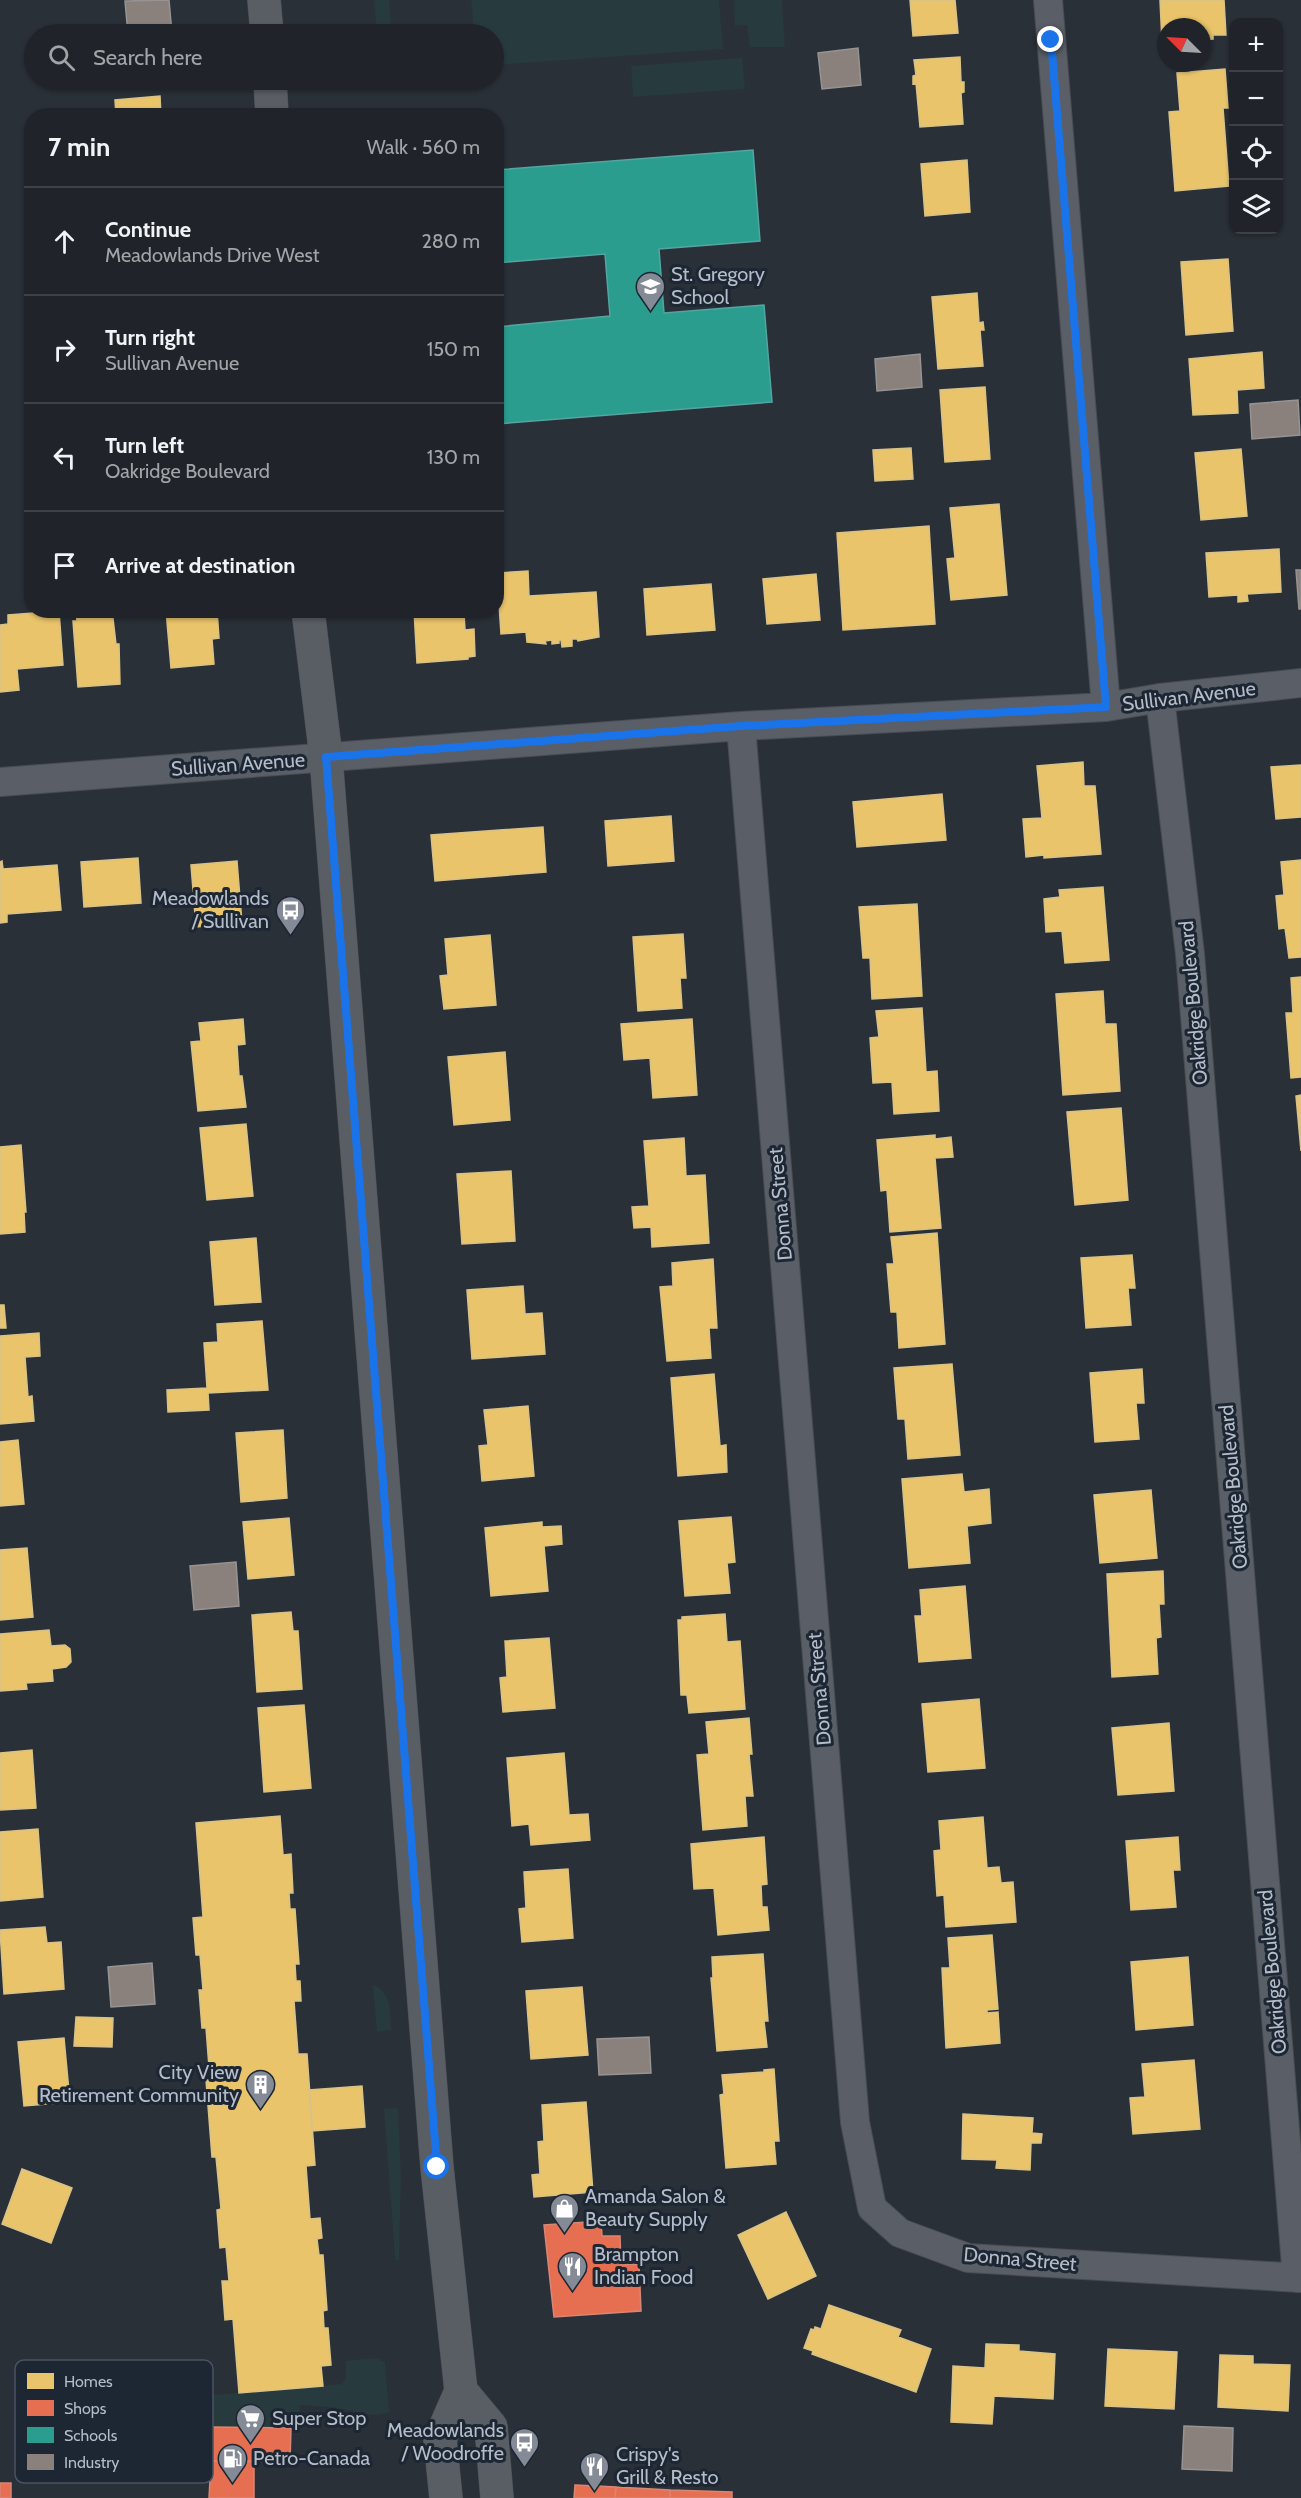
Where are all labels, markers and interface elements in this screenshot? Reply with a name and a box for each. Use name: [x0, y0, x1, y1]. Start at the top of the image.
north arrow: [1157, 18, 1211, 72]
map controls: [1229, 18, 1283, 234]
button: +: [1229, 18, 1283, 72]
search box: [24, 24, 504, 90]
route end: [1037, 26, 1063, 52]
icon: search: [45, 41, 78, 74]
text: Search here: [93, 44, 202, 71]
button: −: [1229, 72, 1283, 126]
button: locate: [1229, 126, 1283, 180]
text: 7 min: [48, 131, 110, 163]
text: Walk · 560 m: [367, 135, 480, 159]
button: layers: [1229, 180, 1283, 234]
text: Continue: [105, 216, 191, 243]
icon: ahead: [48, 225, 81, 258]
text: 280 m: [421, 229, 480, 253]
text: Meadowlands Drive West: [105, 243, 319, 267]
place label: St. Gregory School: [671, 262, 765, 309]
school or university icon: St. Gregory School: [634, 270, 666, 312]
text: Turn right: [105, 324, 195, 351]
icon: right: [48, 333, 81, 366]
text: 150 m: [427, 337, 480, 361]
text: Sullivan Avenue: [105, 351, 239, 375]
text: Turn left: [105, 432, 184, 459]
icon: left: [48, 441, 81, 474]
text: 130 m: [427, 445, 480, 469]
text: Oakridge Boulevard: [105, 459, 270, 483]
icon: arrive: [48, 549, 81, 582]
text: Arrive at destination: [105, 552, 295, 579]
street label: Sullivan Avenue: [1121, 676, 1257, 716]
street label: Sullivan Avenue: [170, 747, 306, 781]
place label: Meadowlands / Sullivan: [152, 886, 269, 933]
bus stop icon: Meadowlands / Sullivan: [274, 894, 306, 936]
street label: Oakridge Boulevard: [1174, 920, 1212, 1086]
street label: Donna Street: [763, 1146, 797, 1261]
street label: Oakridge Boulevard: [1214, 1404, 1252, 1570]
street label: Donna Street: [802, 1631, 836, 1746]
street label: Oakridge Boulevard: [1253, 1889, 1291, 2055]
place label: City View Retirement Community: [39, 2060, 239, 2107]
building icon: City View Retirement Community: [244, 2068, 276, 2110]
route start: [423, 2153, 449, 2179]
place label: Amanda Salon & Beauty Supply: [585, 2184, 726, 2231]
shop icon: Amanda Salon & Beauty Supply: [548, 2192, 580, 2234]
place label: Brampton Indian Food: [594, 2242, 693, 2289]
street label: Donna Street: [963, 2242, 1078, 2276]
restaurant icon: Brampton Indian Food: [557, 2250, 589, 2292]
legend: [15, 2360, 213, 2483]
text: Homes: [64, 2372, 113, 2391]
text: Shops: [64, 2399, 107, 2418]
supermarket icon: Super Stop: [235, 2402, 267, 2444]
place label: Super Stop: [272, 2406, 366, 2430]
place label: Meadowlands / Woodroffe: [387, 2418, 504, 2465]
text: Schools: [64, 2426, 118, 2445]
bus stop icon: Meadowlands / Woodroffe: [509, 2426, 541, 2468]
fuel station icon: Petro-Canada: [216, 2442, 248, 2484]
place label: Crispy's Grill & Resto: [616, 2442, 718, 2489]
place label: Petro-Canada: [253, 2446, 370, 2470]
restaurant icon: Crispy's Grill & Resto: [579, 2450, 611, 2492]
text: Industry: [64, 2453, 119, 2472]

